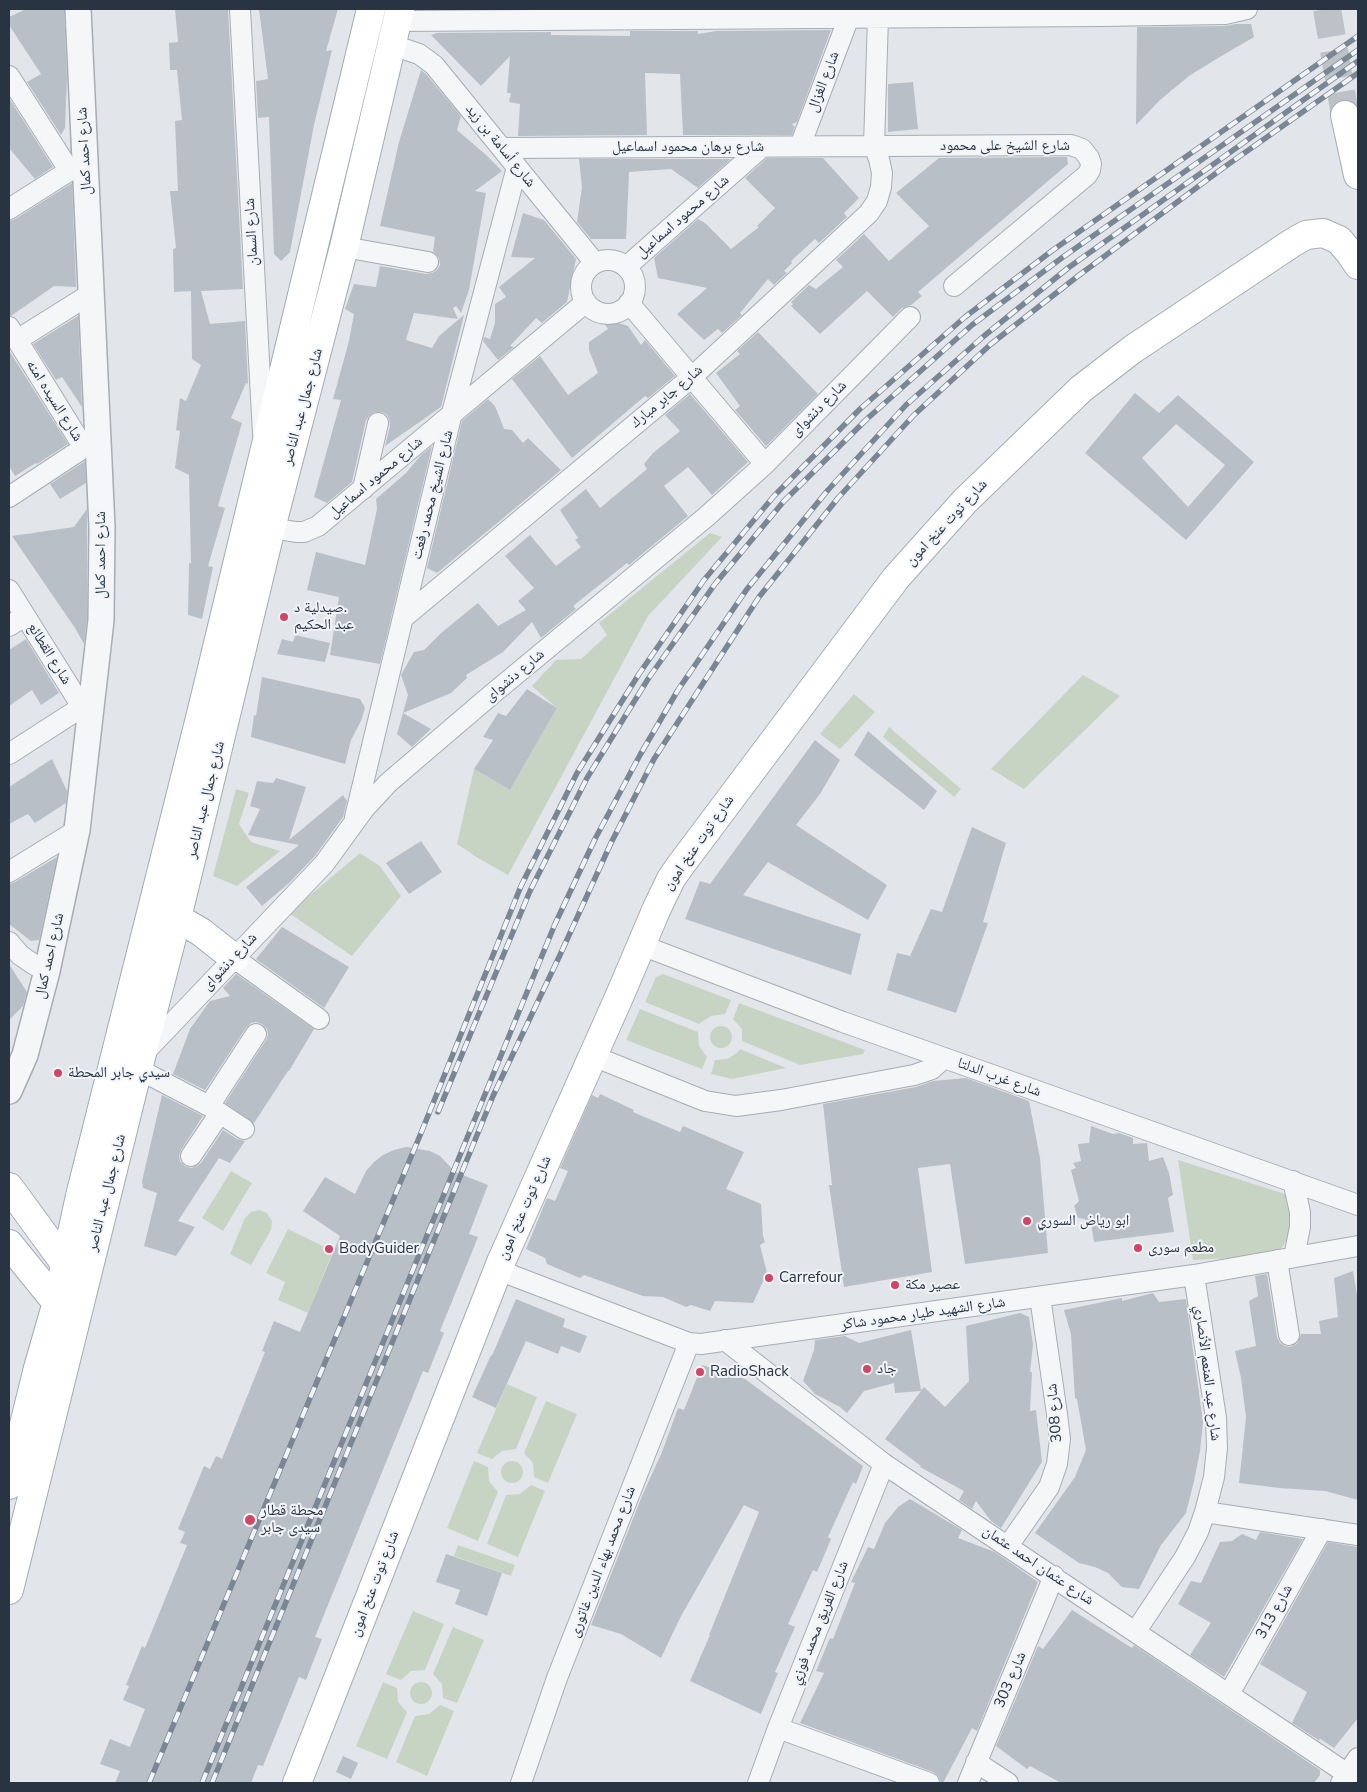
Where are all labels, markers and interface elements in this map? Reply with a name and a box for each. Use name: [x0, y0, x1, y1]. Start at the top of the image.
street label: شارع الغزال: [804, 49, 844, 115]
street label: شارع أسامة بن زيد: [461, 101, 539, 191]
street label: شارع احمد كمال: [74, 107, 96, 195]
street label: شارع الشيخ على محمود: [940, 137, 1070, 155]
street label: شارع برهان محمود اسماعيل: [612, 138, 764, 156]
street label: شارع محمود اسماعيل: [633, 172, 733, 262]
street label: شارع السمان: [241, 198, 263, 266]
street label: شارع جمال عبد الناصر: [279, 347, 327, 467]
street label: شارع السيده امنه: [22, 357, 86, 445]
street label: شارع جابر مبارك: [627, 362, 707, 432]
street label: شارع دنشواى: [787, 377, 851, 441]
street label: شارع الشيخ محمد رفعت: [408, 428, 458, 562]
street label: شارع محمود اسماعيل: [325, 433, 427, 523]
street label: شارع توت عنخ امون: [902, 476, 992, 570]
street label: شارع احمد كمال: [92, 511, 110, 599]
place label: صيدلية د. عبد الحكيم: [294, 599, 354, 634]
marker: صيدلية د. عبد الحكيم: [278, 611, 290, 623]
street label: شارع القطائع: [23, 620, 75, 688]
street label: شارع دنشواى: [481, 646, 549, 706]
street label: شارع جمال عبد الناصر: [183, 739, 229, 861]
street label: شارع توت عنخ امون: [660, 792, 738, 894]
street label: شارع احمد كمال: [31, 911, 69, 1001]
street label: شارع دنشواى: [199, 929, 261, 995]
street label: شارع غرب الدلتا: [955, 1055, 1043, 1101]
place label: سيدي جابر المحطة: [68, 1064, 170, 1082]
marker: سيدي جابر المحطة: [52, 1067, 64, 1079]
street label: شارع جمال عبد الناصر: [84, 1132, 130, 1254]
street label: شارع توت عنخ امون: [494, 1153, 556, 1263]
place label: ابو رياض السوري: [1037, 1212, 1129, 1230]
marker: ابو رياض السوري: [1021, 1215, 1033, 1227]
place label: مطعم سورى: [1148, 1239, 1214, 1257]
place label: BodyGuider: [339, 1240, 419, 1258]
marker: مطعم سورى: [1132, 1242, 1144, 1254]
marker: BodyGuider: [323, 1243, 335, 1255]
place label: Carrefour: [779, 1269, 842, 1287]
marker: Carrefour: [763, 1272, 775, 1284]
place label: عصير مكة: [905, 1276, 960, 1294]
marker: عصير مكة: [889, 1279, 901, 1291]
street label: شارع الشهيد طيار محمود شاكر: [840, 1294, 1006, 1334]
street label: شارع عبد المنعم الأنصاري: [1190, 1304, 1224, 1442]
place label: جاد: [877, 1360, 897, 1378]
place label: RadioShack: [710, 1363, 789, 1381]
marker: جاد: [861, 1363, 873, 1375]
marker: RadioShack: [694, 1366, 706, 1378]
street label: شارع 308: [1043, 1383, 1067, 1443]
street label: شارع محمد بهاء الدين غاتورى: [566, 1484, 640, 1640]
place label: محطة قطار سيدى جابر: [261, 1502, 323, 1537]
marker: محطة قطار سيدى جابر: [243, 1513, 257, 1527]
street label: شارع عثمان احمد عثمان: [979, 1522, 1097, 1610]
street label: شارع توت عنخ امون: [347, 1528, 403, 1640]
street label: شارع الفريق محمد فوزي: [787, 1558, 853, 1688]
street label: شارع 313: [1253, 1582, 1297, 1642]
street label: شارع 303: [991, 1649, 1031, 1711]

